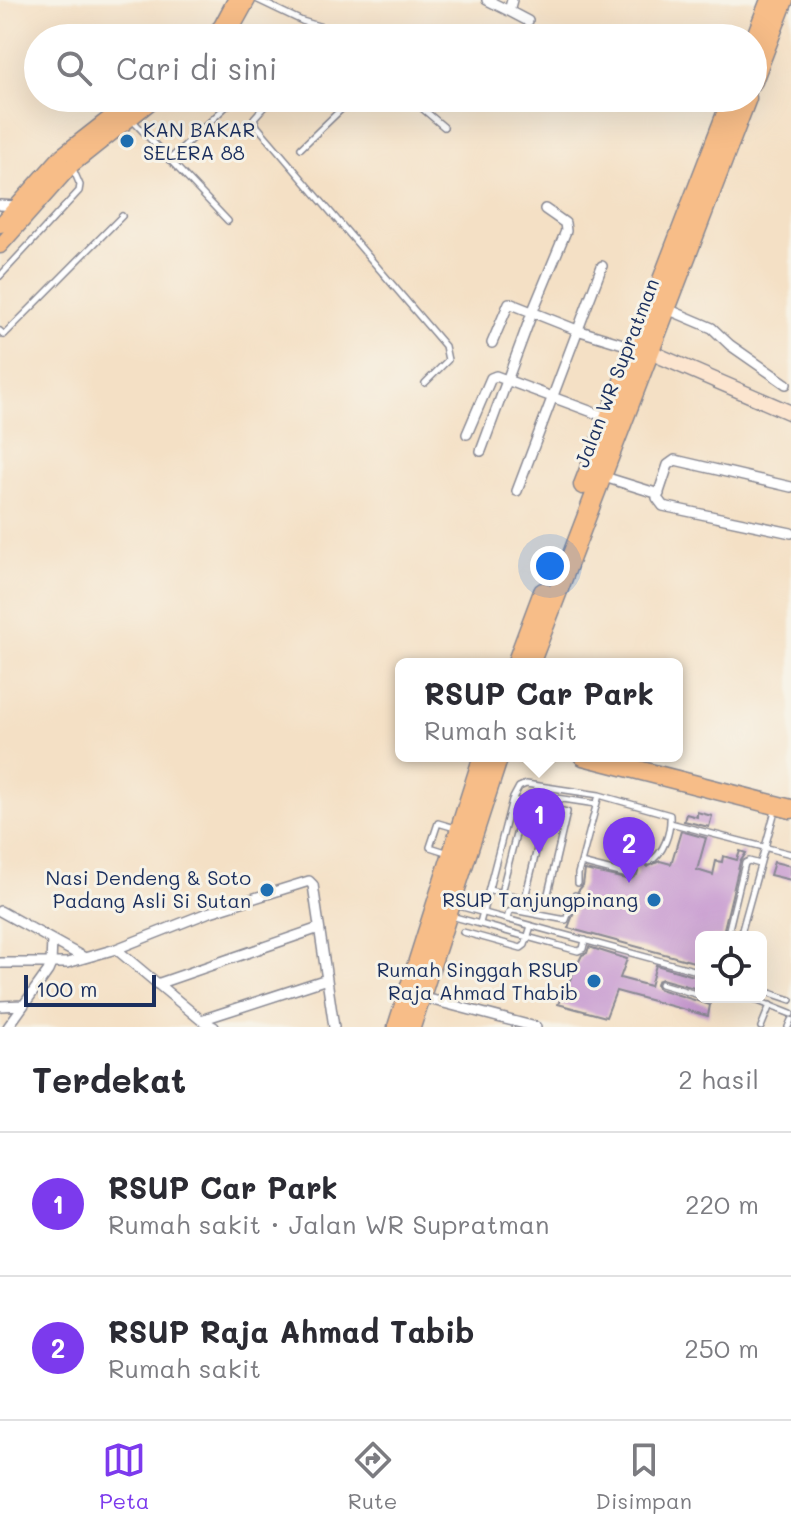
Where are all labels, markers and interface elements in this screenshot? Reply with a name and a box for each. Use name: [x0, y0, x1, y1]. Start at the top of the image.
search box: [24, 24, 767, 112]
icon: search: [52, 46, 96, 90]
text: Cari di sini: [116, 48, 277, 88]
place label: KAN BAKAR SELERA 88: [143, 116, 255, 165]
marker: KAN BAKAR SELERA 88: [118, 132, 136, 150]
street label: Jalan WR Supratman: [568, 274, 664, 471]
your location: [530, 546, 570, 586]
popup: [395, 658, 683, 762]
text: RSUP Car Park: [424, 673, 654, 713]
text: Rumah sakit: [424, 713, 577, 747]
pin: 1: [513, 788, 565, 854]
pin: 2: [603, 817, 655, 883]
place label: Nasi Dendeng & Soto Padang Asli Si Sutan: [46, 864, 251, 913]
marker: Nasi Dendeng & Soto Padang Asli Si Sutan: [258, 881, 276, 899]
place label: RSUP Tanjungpinang: [442, 886, 638, 912]
marker: RSUP Tanjungpinang: [645, 891, 663, 909]
map controls: [695, 931, 767, 1003]
button: locate: [695, 931, 767, 1003]
place label: Rumah Singgah RSUP Raja Ahmad Thabib: [377, 956, 578, 1005]
scale bar: [24, 971, 156, 1007]
marker: Rumah Singgah RSUP Raja Ahmad Thabib: [585, 972, 603, 990]
text: 100 m: [36, 974, 98, 1003]
text: Terdekat: [32, 1057, 186, 1102]
text: 2 hasil: [678, 1062, 759, 1096]
text: RSUP Car Park: [108, 1167, 338, 1207]
text: 1: [52, 1187, 64, 1221]
text: 220 m: [685, 1187, 759, 1221]
text: Rumah sakit · Jalan WR Supratman: [108, 1207, 549, 1241]
text: RSUP Raja Ahmad Tabib: [108, 1311, 474, 1351]
text: 2: [51, 1331, 65, 1365]
text: 250 m: [684, 1331, 759, 1365]
text: Rumah sakit: [108, 1351, 261, 1385]
tab: Peta: [99, 1438, 150, 1515]
tab: Rute: [348, 1438, 397, 1515]
tab: Disimpan: [596, 1438, 692, 1515]

